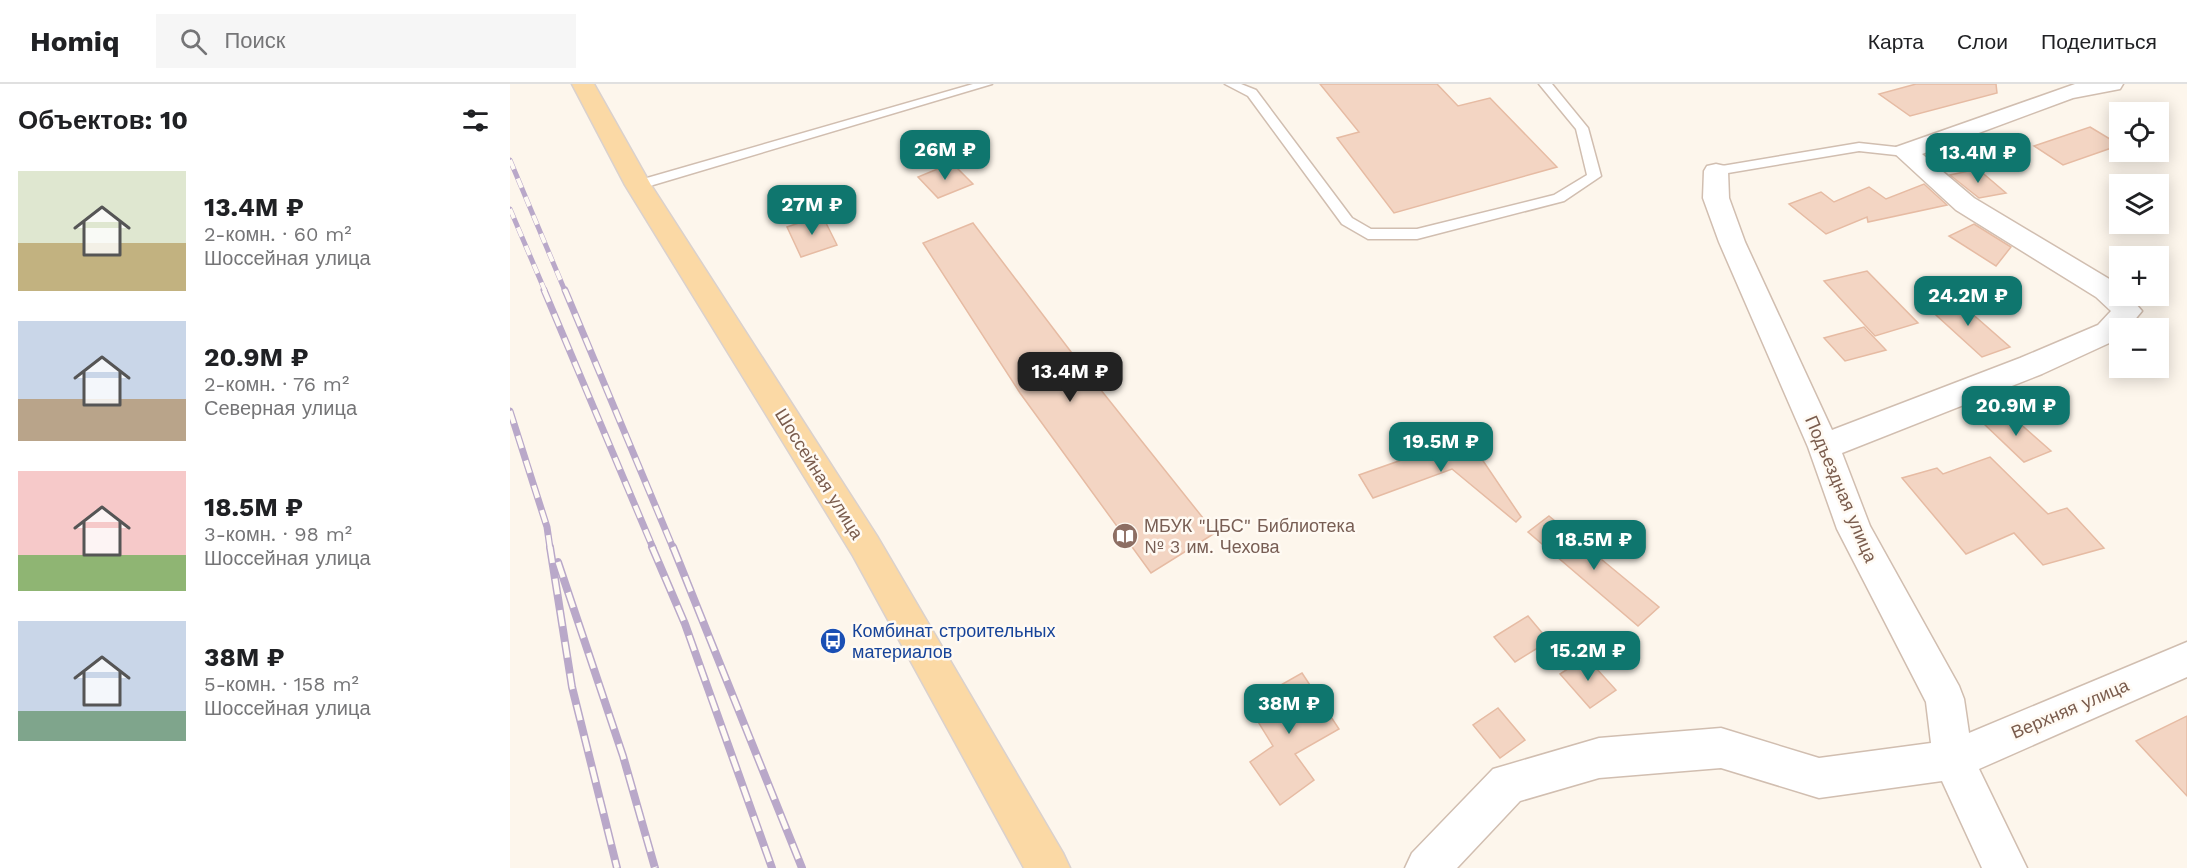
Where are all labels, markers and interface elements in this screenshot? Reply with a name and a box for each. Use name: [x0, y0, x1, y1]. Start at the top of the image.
search box: [156, 14, 576, 68]
text: Homiq: [30, 25, 120, 58]
icon: search: [177, 25, 210, 58]
text: Поиск: [225, 28, 285, 53]
text: Карта: [1868, 29, 1924, 54]
text: Слои: [1957, 29, 2008, 54]
text: Поделиться: [2041, 29, 2157, 54]
map controls: [2109, 102, 2169, 378]
button: locate: [2109, 102, 2169, 162]
icon: filters: [459, 104, 492, 137]
text: Объектов: 10: [18, 105, 188, 135]
pin: 26M ₽: [903, 130, 987, 181]
pin: 13.4M ₽: [1923, 133, 2033, 184]
text: 26M ₽: [914, 137, 976, 161]
text: 13.4M ₽: [1940, 140, 2016, 164]
button: layers: [2109, 174, 2169, 234]
pin: 27M ₽: [770, 185, 854, 236]
text: 13.4M ₽: [204, 192, 304, 222]
text: 27M ₽: [781, 192, 843, 216]
icon: home: [66, 195, 138, 267]
text: 2-комн. · 60 m²: [204, 222, 352, 246]
text: Шоссейная улица: [204, 246, 371, 270]
button: +: [2109, 246, 2169, 306]
pin: 24.2M ₽: [1913, 276, 2023, 327]
text: 24.2M ₽: [1928, 283, 2008, 307]
button: −: [2109, 318, 2169, 378]
text: 20.9M ₽: [204, 342, 309, 372]
icon: home: [66, 345, 138, 417]
pin: 13.4M ₽: [1015, 352, 1125, 403]
text: 13.4M ₽: [1032, 359, 1108, 383]
text: 2-комн. · 76 m²: [204, 372, 349, 396]
pin: 20.9M ₽: [1961, 386, 2071, 437]
text: 20.9M ₽: [1976, 393, 2056, 417]
text: Северная улица: [204, 396, 357, 420]
street label: Шоссейная улица: [771, 405, 869, 544]
street label: Подъездная улица: [1801, 412, 1882, 566]
pin: 19.5M ₽: [1386, 422, 1496, 473]
text: 19.5M ₽: [1403, 429, 1479, 453]
text: 18.5M ₽: [204, 492, 303, 522]
icon: home: [66, 495, 138, 567]
place label: МБУК "ЦБС" Библиотека № 3 им. Чехова: [1144, 515, 1356, 557]
pin: 18.5M ₽: [1539, 520, 1649, 571]
library icon: МБУК "ЦБС" Библиотека № 3 им. Чехова: [1110, 521, 1140, 551]
text: 3-комн. · 98 m²: [204, 522, 352, 546]
text: 18.5M ₽: [1556, 527, 1632, 551]
text: Шоссейная улица: [204, 546, 371, 570]
place label: Комбинат строительных материалов: [852, 620, 1056, 662]
bus stop icon: Комбинат строительных материалов: [818, 626, 848, 656]
pin: 15.2M ₽: [1533, 631, 1643, 682]
text: 15.2M ₽: [1550, 638, 1626, 662]
text: 38M ₽: [204, 642, 285, 672]
icon: home: [66, 645, 138, 717]
text: 5-комн. · 158 m²: [204, 672, 359, 696]
street label: Верхняя улица: [2008, 674, 2133, 743]
pin: 38M ₽: [1247, 684, 1331, 735]
text: 38M ₽: [1258, 691, 1320, 715]
text: Шоссейная улица: [204, 696, 371, 720]

